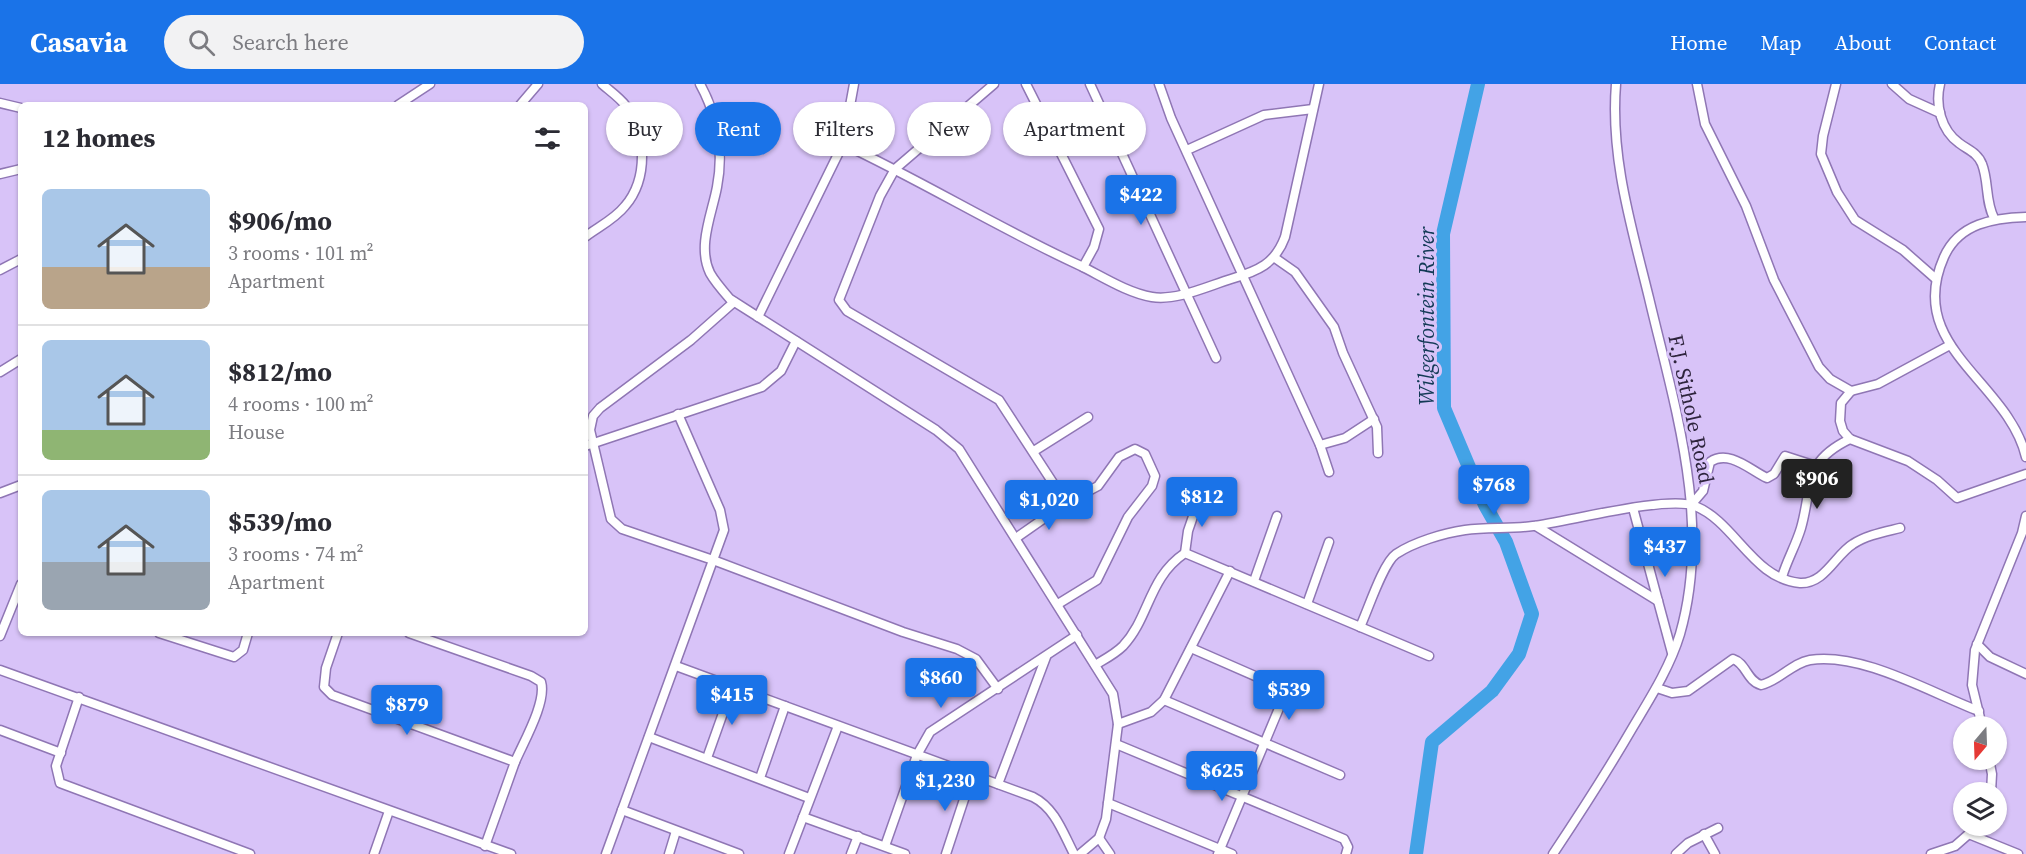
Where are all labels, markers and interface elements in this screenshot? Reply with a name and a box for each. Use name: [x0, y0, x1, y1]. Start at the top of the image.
search box: [164, 15, 584, 69]
text: Casavia: [30, 23, 128, 61]
icon: search: [185, 26, 218, 59]
text: Search here: [233, 27, 349, 57]
text: Home: [1670, 28, 1728, 57]
text: Map: [1761, 28, 1802, 57]
text: About: [1835, 28, 1891, 57]
text: Contact: [1924, 28, 1996, 57]
chip: Buy: [606, 102, 683, 156]
chip: Rent: [695, 102, 781, 156]
chip: Filters: [793, 102, 895, 156]
chip: New: [907, 102, 991, 156]
chip: Apartment: [1003, 102, 1146, 156]
text: 12 homes: [42, 120, 155, 156]
icon: filters: [531, 122, 564, 155]
pin: $422: [1105, 175, 1177, 226]
text: $422: [1119, 180, 1163, 208]
text: $906/mo: [228, 203, 332, 239]
icon: home: [90, 213, 162, 285]
water label: Wilgerfontein River: [1411, 225, 1441, 405]
text: 3 rooms · 101 m²: [228, 239, 374, 267]
text: Apartment: [228, 267, 325, 295]
street label: F.J. Sithole Road: [1662, 332, 1721, 486]
text: $812/mo: [228, 354, 332, 390]
icon: home: [90, 364, 162, 436]
text: 4 rooms · 100 m²: [228, 390, 374, 418]
text: House: [228, 418, 285, 446]
pin: $906: [1781, 459, 1853, 510]
text: $906: [1795, 464, 1839, 492]
pin: $768: [1458, 465, 1530, 516]
text: $768: [1472, 470, 1516, 498]
pin: $812: [1166, 477, 1238, 528]
pin: $1,020: [1000, 480, 1098, 531]
text: $812: [1180, 482, 1224, 510]
text: $1,020: [1019, 485, 1079, 513]
text: $539/mo: [228, 504, 332, 540]
icon: home: [90, 514, 162, 586]
pin: $437: [1629, 527, 1701, 578]
text: $437: [1643, 532, 1687, 560]
text: 3 rooms · 74 m²: [228, 540, 364, 568]
text: Apartment: [228, 568, 325, 596]
pin: $860: [905, 658, 977, 709]
text: $860: [919, 663, 963, 691]
pin: $539: [1253, 670, 1325, 721]
pin: $415: [696, 675, 768, 726]
text: $539: [1267, 675, 1311, 703]
text: $415: [710, 680, 754, 708]
pin: $879: [371, 685, 443, 736]
text: $879: [385, 690, 429, 718]
north arrow: [1953, 716, 2007, 770]
map controls: [1953, 716, 2007, 836]
pin: $625: [1186, 751, 1258, 802]
text: $625: [1200, 756, 1244, 784]
pin: $1,230: [896, 761, 994, 812]
text: $1,230: [915, 766, 975, 794]
button: layers: [1953, 782, 2007, 836]

